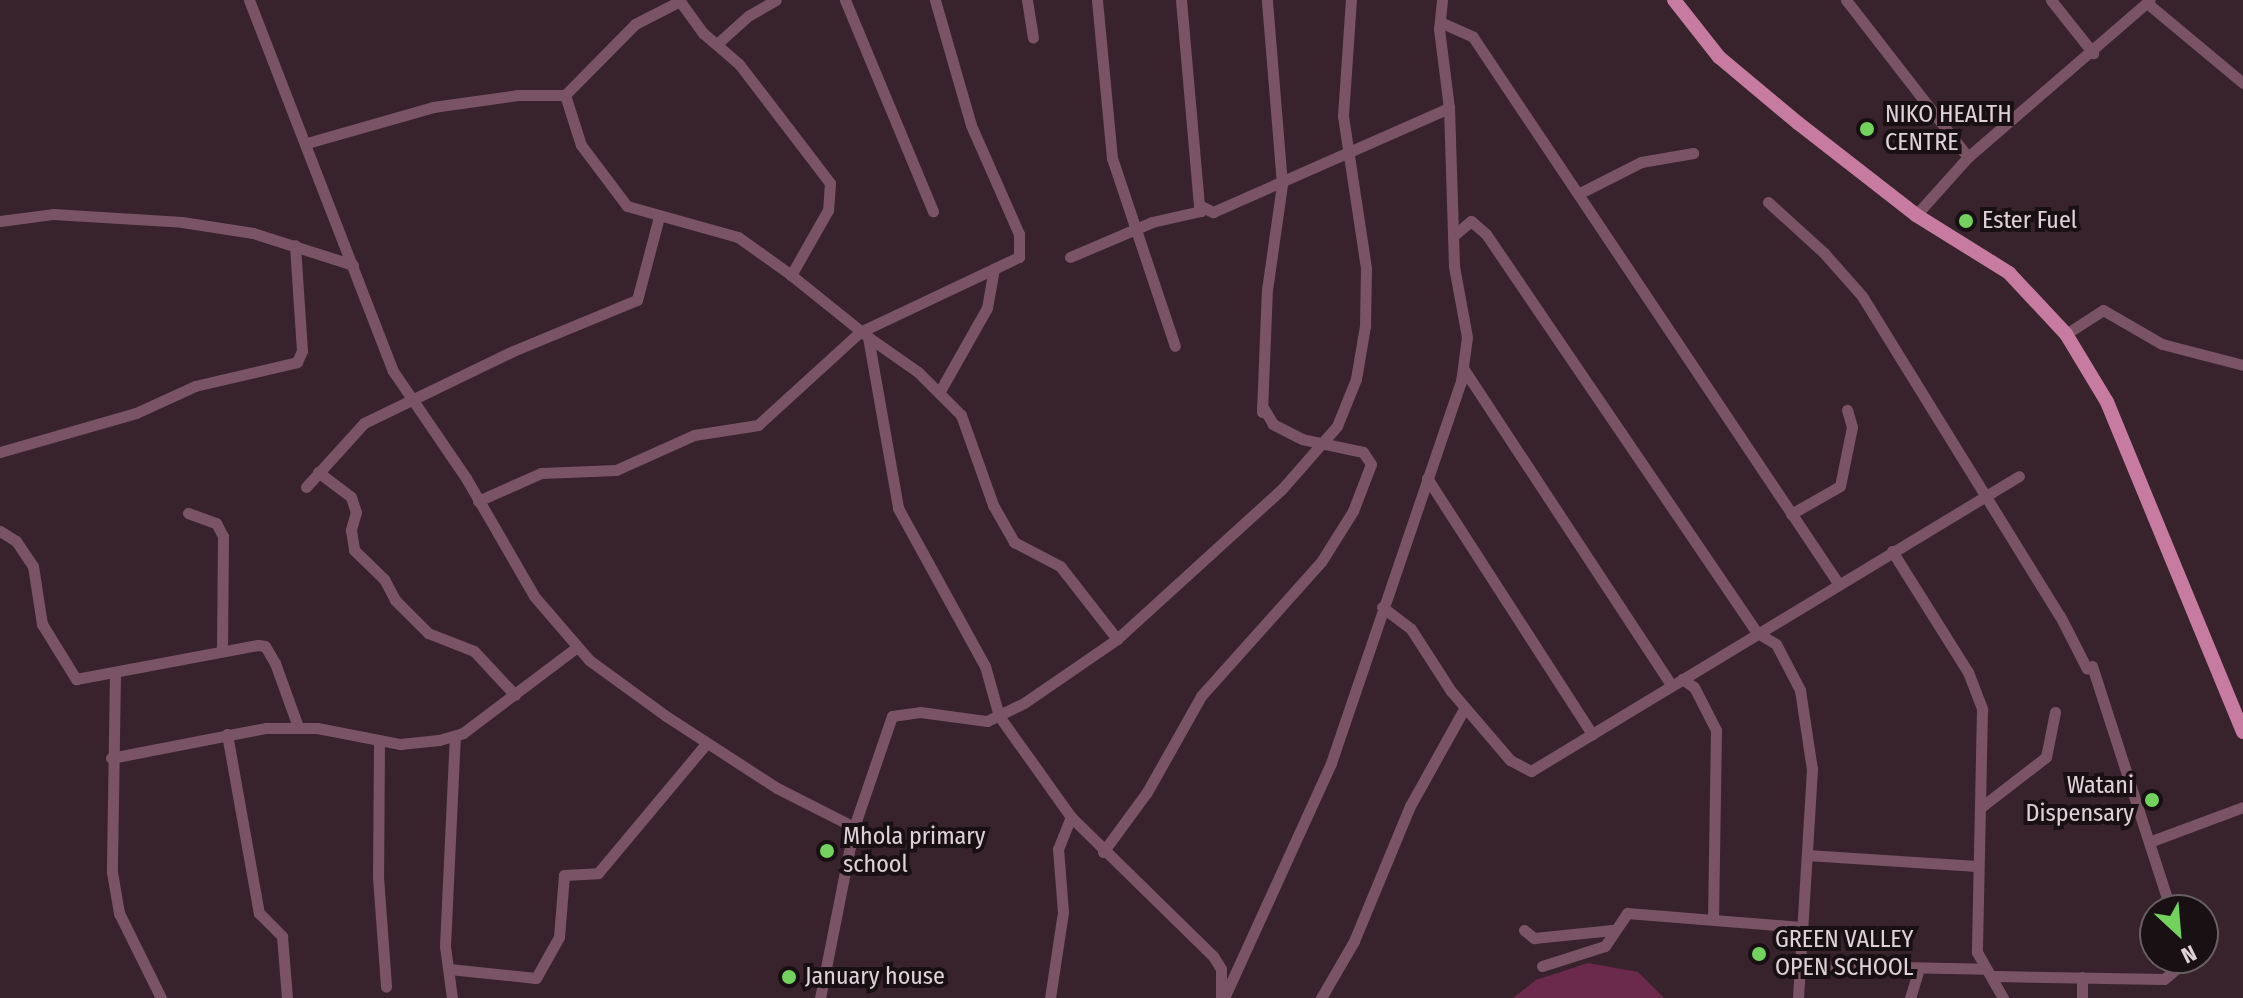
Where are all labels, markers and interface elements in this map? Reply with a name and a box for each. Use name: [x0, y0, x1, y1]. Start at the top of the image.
place label: NIKO HEALTH CENTRE: [1885, 101, 2012, 157]
marker: NIKO HEALTH CENTRE: [1856, 118, 1878, 140]
place label: Ester Fuel: [1982, 207, 2077, 235]
marker: Ester Fuel: [1957, 212, 1975, 230]
place label: Watani Dispensary: [2026, 772, 2134, 828]
marker: Watani Dispensary: [2141, 789, 2163, 811]
place label: Mhola primary school: [843, 823, 985, 879]
marker: Mhola primary school: [818, 842, 836, 860]
north arrow: [2139, 894, 2219, 974]
place label: GREEN VALLEY OPEN SCHOOL: [1775, 926, 1914, 982]
text: N: [2177, 939, 2201, 969]
marker: GREEN VALLEY OPEN SCHOOL: [1750, 945, 1768, 963]
place label: January house: [805, 963, 945, 991]
marker: January house: [780, 968, 798, 986]

